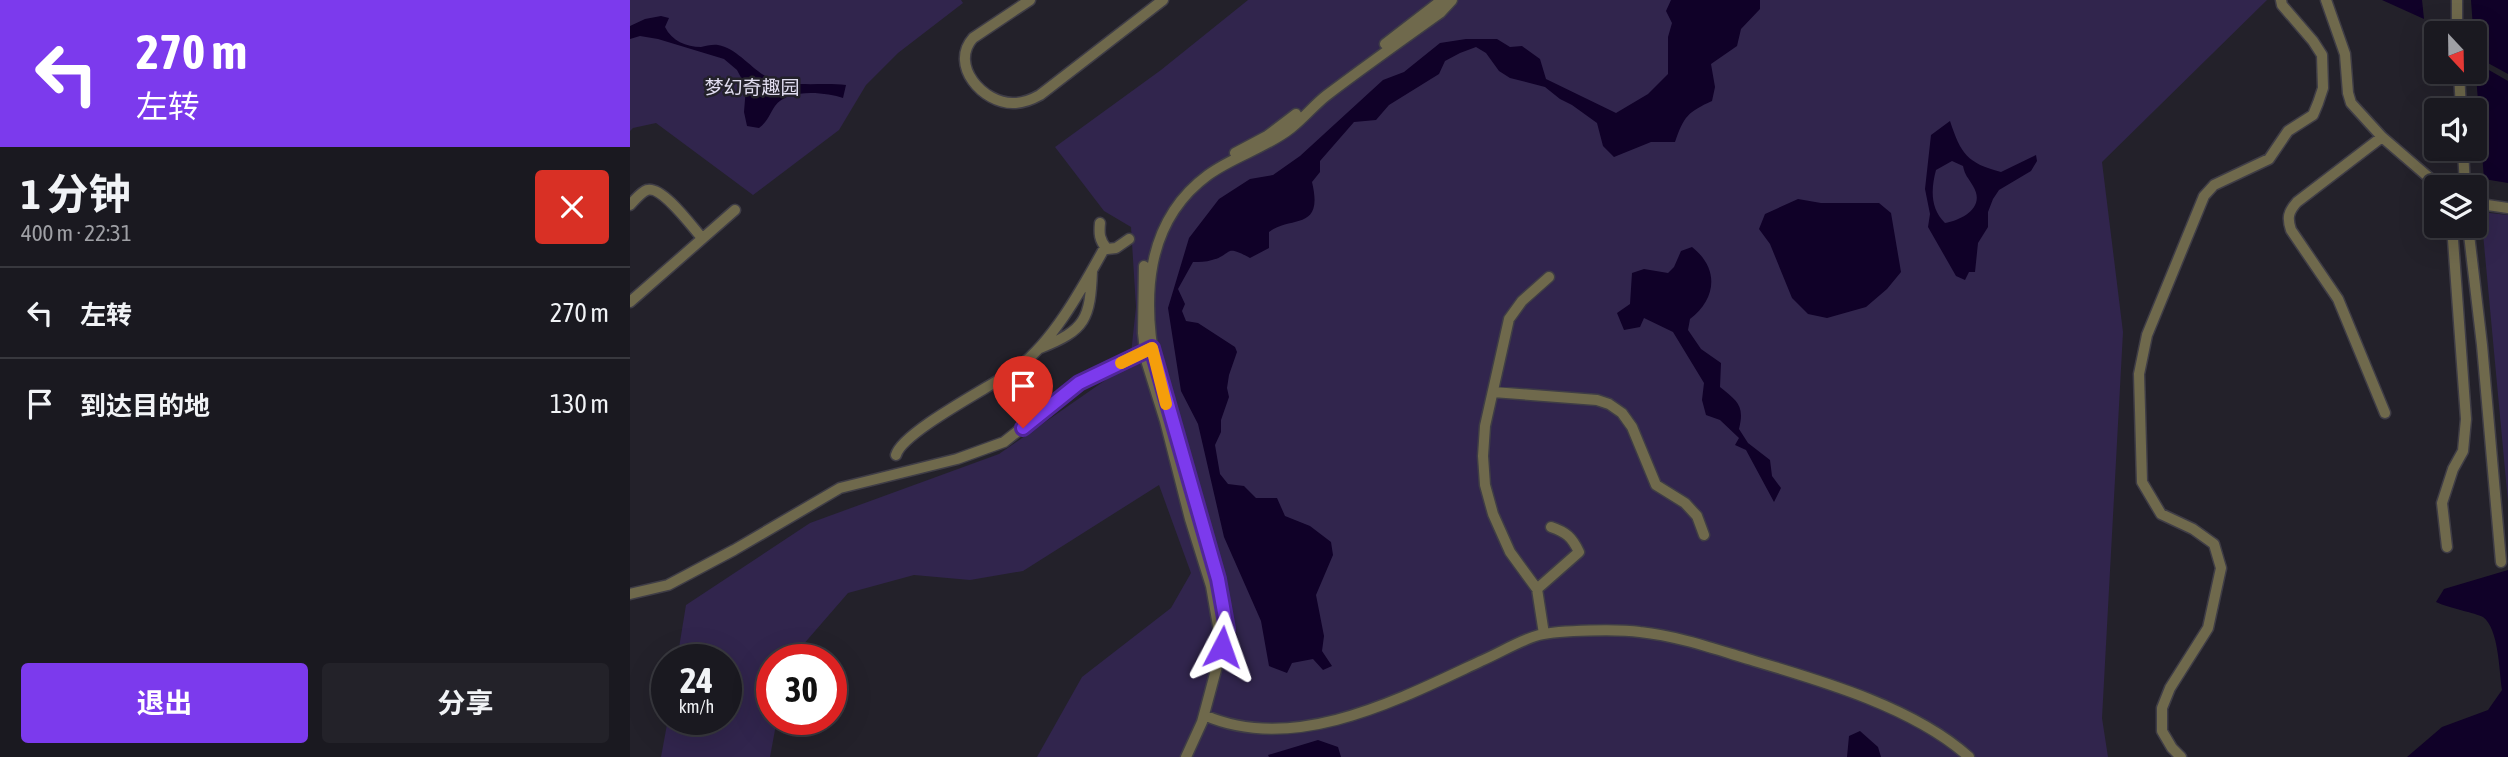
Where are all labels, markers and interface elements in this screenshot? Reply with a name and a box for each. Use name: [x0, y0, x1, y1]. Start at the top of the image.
north arrow: [2424, 21, 2487, 84]
map controls: [2424, 21, 2487, 238]
text: 270 m: [136, 23, 247, 79]
icon: left: [21, 28, 112, 119]
park label: 梦幻奇趣园: [704, 76, 800, 98]
text: 左转: [136, 88, 200, 125]
button: sound: [2424, 98, 2487, 161]
text: 1 分钟: [21, 170, 131, 218]
button: close: [535, 170, 609, 244]
button: layers: [2424, 175, 2487, 238]
text: 400 m · 22:31: [21, 220, 132, 246]
icon: left: [21, 294, 59, 332]
text: 270 m: [550, 298, 609, 328]
text: 左转: [80, 300, 132, 330]
pin: [993, 356, 1053, 428]
icon: arrive: [1004, 367, 1042, 405]
icon: arrive: [21, 385, 59, 423]
text: 130 m: [550, 389, 609, 419]
text: 到达目的地: [80, 391, 210, 421]
position arrow: [1185, 610, 1259, 684]
speed limit sign: 30: [756, 644, 847, 735]
text: 24: [680, 660, 713, 700]
button: 退出: [21, 663, 308, 743]
button: 分享: [322, 663, 609, 743]
text: km/h: [679, 696, 714, 717]

